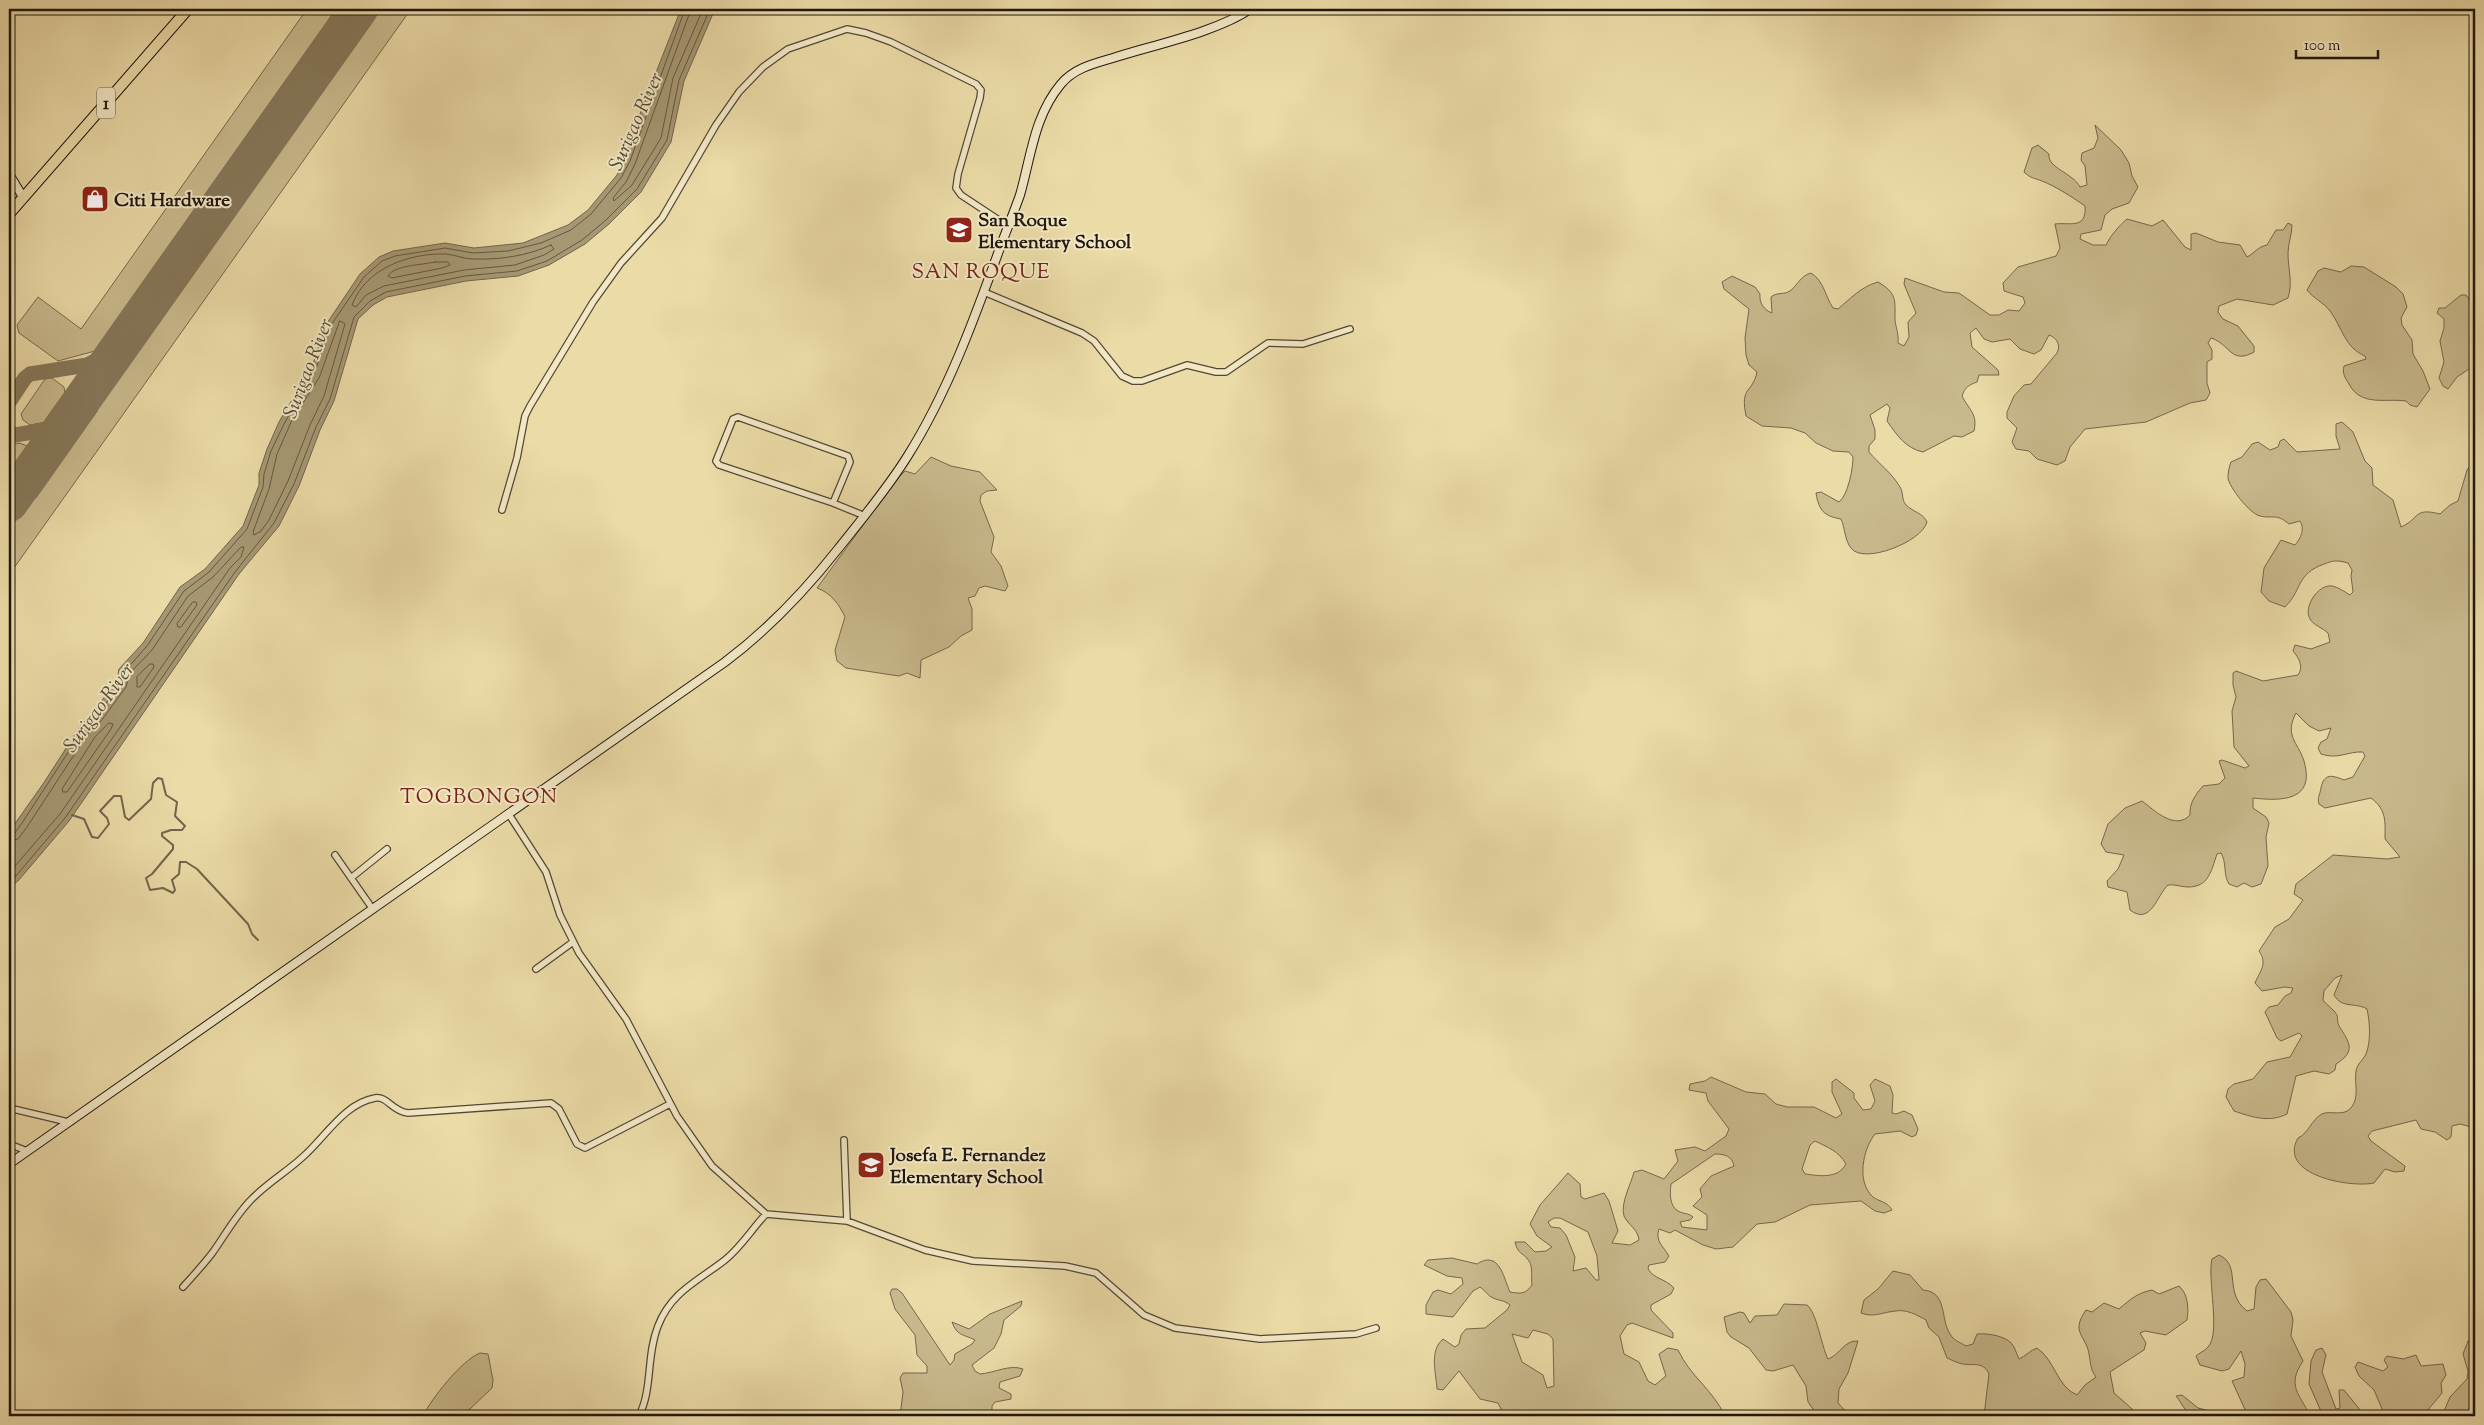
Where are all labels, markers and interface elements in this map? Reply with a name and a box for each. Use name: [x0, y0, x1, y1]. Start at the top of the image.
scale bar: [2296, 28, 2379, 60]
text: 100 m: [2304, 36, 2341, 57]
water label: Surigao River: [603, 68, 672, 176]
road number: 1: [97, 88, 115, 119]
shop icon: Citi Hardware: [80, 184, 110, 214]
place label: Citi Hardware: [114, 188, 230, 215]
place label: San Roque Elementary School: [978, 208, 1132, 257]
school or university icon: San Roque Elementary School: [944, 215, 974, 245]
district label: SAN ROQUE: [912, 258, 1051, 288]
water label: Surigao River: [277, 315, 342, 423]
water label: Surigao River: [57, 658, 143, 759]
district label: TOGBONGON: [400, 783, 558, 813]
place label: Josefa E. Fernandez Elementary School: [888, 1143, 1046, 1192]
school or university icon: Josefa E. Fernandez Elementary School: [856, 1150, 886, 1180]

